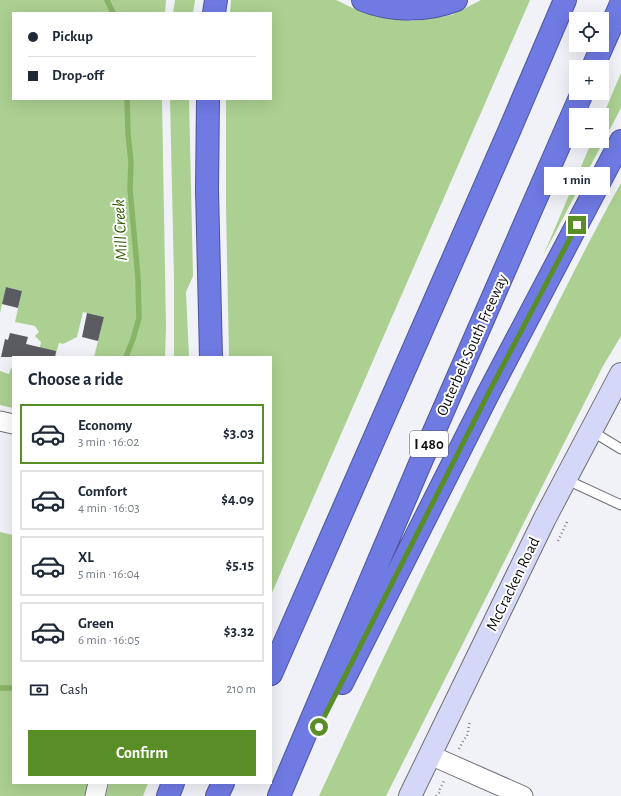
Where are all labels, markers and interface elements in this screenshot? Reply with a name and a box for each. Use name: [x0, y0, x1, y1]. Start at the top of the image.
map controls: [569, 12, 609, 148]
button: locate: [569, 12, 609, 52]
text: Pickup: [52, 29, 93, 44]
button: +: [569, 60, 609, 100]
text: Drop-off: [52, 68, 104, 83]
button: −: [569, 108, 609, 148]
callout: 1 min: [544, 167, 610, 195]
text: 1 min: [563, 174, 591, 187]
water label: Mill Creek: [110, 199, 130, 261]
route end: [568, 216, 586, 234]
street label: Outerbelt South Freeway: [434, 272, 511, 419]
text: Choose a ride: [28, 371, 123, 389]
icon: car: [30, 416, 66, 452]
text: Economy: [78, 418, 132, 433]
text: $3.03: [223, 426, 254, 441]
road number: I 480: [410, 431, 448, 457]
text: 3 min · 16:02: [78, 436, 139, 449]
icon: car: [30, 482, 66, 518]
text: Comfort: [78, 484, 127, 499]
text: $4.09: [221, 492, 254, 507]
text: 4 min · 16:03: [78, 502, 140, 515]
street label: McCracken Road: [483, 535, 543, 633]
icon: car: [30, 548, 66, 584]
text: XL: [78, 550, 94, 565]
text: $5.15: [225, 558, 254, 573]
text: 5 min · 16:04: [78, 568, 140, 581]
icon: car: [30, 614, 66, 650]
text: Green: [78, 616, 114, 631]
text: $3.32: [224, 624, 254, 639]
text: 6 min · 16:05: [78, 634, 140, 647]
icon: cash: [28, 679, 50, 701]
text: Cash: [60, 682, 88, 697]
text: 210 m: [226, 683, 256, 696]
route start: [310, 718, 328, 736]
button: Confirm: [28, 730, 256, 776]

